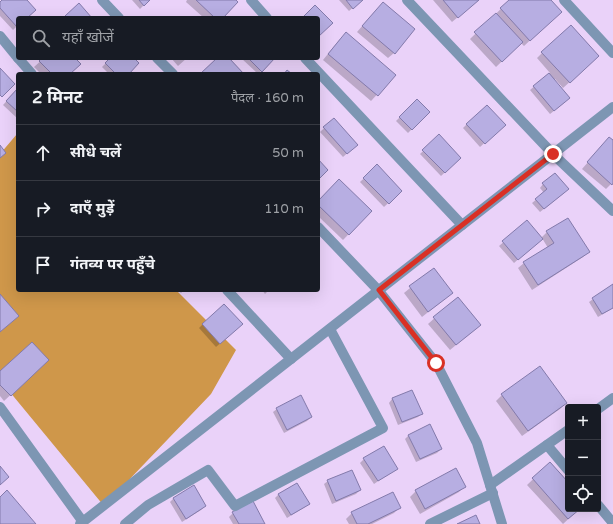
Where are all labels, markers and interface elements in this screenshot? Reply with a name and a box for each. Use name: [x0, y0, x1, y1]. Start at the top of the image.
search box: [16, 16, 320, 60]
icon: search: [30, 27, 52, 49]
text: यहाँ खोजें: [62, 28, 114, 46]
text: 2 मिनट: [32, 87, 83, 108]
text: पैदल · 160 m: [231, 90, 304, 106]
icon: ahead: [32, 142, 54, 164]
text: सीधे चलें: [70, 143, 121, 161]
text: 50 m: [272, 145, 304, 161]
route end: [544, 145, 562, 163]
icon: right: [32, 198, 54, 220]
text: दाएँ मुड़ें: [70, 199, 114, 217]
text: 110 m: [264, 201, 304, 217]
icon: arrive: [32, 254, 54, 276]
text: गंतव्य पर पहुँचे: [70, 255, 155, 273]
route start: [427, 354, 445, 372]
map controls: [565, 404, 601, 512]
button: +: [565, 404, 601, 440]
button: −: [565, 440, 601, 476]
button: locate: [565, 476, 601, 512]

